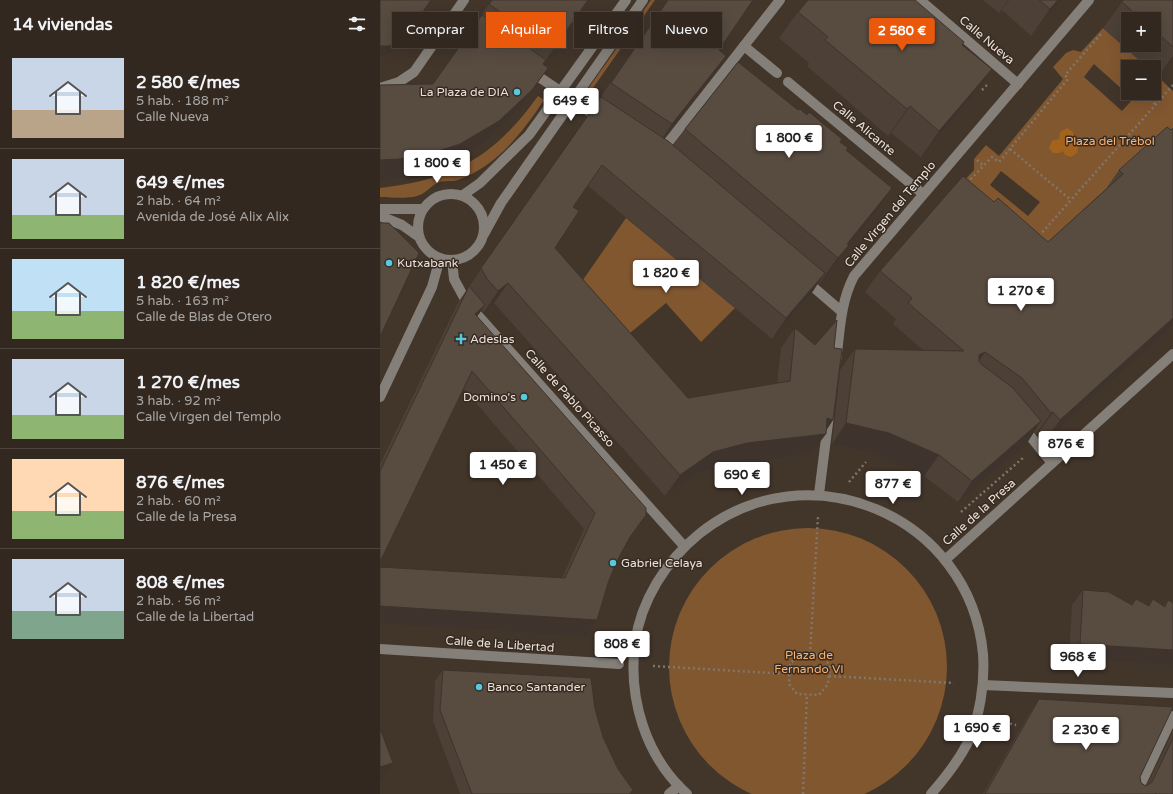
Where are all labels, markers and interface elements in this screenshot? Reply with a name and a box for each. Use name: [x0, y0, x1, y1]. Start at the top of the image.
chip: Comprar: [392, 12, 478, 48]
chip: Alquilar: [486, 12, 566, 48]
chip: Filtros: [574, 12, 643, 48]
chip: Nuevo: [651, 12, 722, 48]
map controls: [1121, 12, 1161, 100]
button: +: [1121, 12, 1161, 52]
icon: filters: [346, 13, 368, 35]
street label: Calle Nueva: [957, 13, 1017, 67]
text: 14 viviendas: [12, 14, 113, 35]
pin: 2 580 €: [865, 18, 939, 52]
text: 2 580 €: [878, 23, 926, 39]
button: −: [1121, 60, 1161, 100]
text: 2 580 €/mes: [136, 72, 240, 93]
icon: home: [44, 74, 92, 122]
place label: La Plaza de DIA: [420, 85, 509, 99]
marker: La Plaza de DIA: [512, 87, 522, 97]
pin: 649 €: [543, 88, 599, 122]
text: 5 hab. · 188 m²: [136, 93, 229, 109]
text: 649 €: [553, 93, 589, 109]
street label: Calle Alicante: [830, 98, 898, 158]
text: Calle Nueva: [136, 109, 209, 125]
pin: 1 800 €: [752, 125, 826, 159]
text: 1 800 €: [765, 130, 813, 146]
park label: Plaza del Trébol: [1065, 134, 1155, 148]
pin: 1 800 €: [400, 150, 474, 184]
text: 1 800 €: [413, 155, 461, 171]
street label: Calle Virgen del Templo: [842, 158, 938, 270]
text: 649 €/mes: [136, 172, 225, 193]
icon: home: [44, 175, 92, 223]
text: 2 hab. · 64 m²: [136, 193, 221, 209]
text: Avenida de José Alix Alix: [136, 209, 289, 225]
place label: Kutxabank: [397, 256, 459, 270]
marker: Kutxabank: [384, 258, 394, 268]
pin: 1 820 €: [629, 260, 703, 294]
text: 1 820 €: [642, 265, 690, 281]
text: 1 820 €/mes: [136, 272, 240, 293]
icon: home: [44, 275, 92, 323]
pin: 1 270 €: [984, 278, 1058, 312]
text: 1 270 €: [997, 283, 1045, 299]
text: 5 hab. · 163 m²: [136, 293, 229, 309]
text: Calle de Blas de Otero: [136, 309, 272, 325]
place label: Adeslas: [470, 332, 515, 346]
marker: Adeslas: [455, 333, 467, 345]
street label: Calle de Pablo Picasso: [522, 346, 618, 450]
text: 1 270 €/mes: [136, 372, 240, 393]
icon: home: [44, 375, 92, 423]
place label: Domino's: [463, 390, 516, 404]
marker: Domino's: [519, 392, 529, 402]
text: 3 hab. · 92 m²: [136, 393, 221, 409]
text: Calle Virgen del Templo: [136, 409, 281, 425]
pin: 876 €: [1038, 431, 1094, 465]
text: 876 €: [1048, 436, 1084, 452]
pin: 1 450 €: [466, 452, 540, 486]
text: 1 450 €: [479, 457, 527, 473]
pin: 690 €: [714, 462, 770, 496]
text: 690 €: [724, 467, 760, 483]
pin: 877 €: [865, 471, 921, 505]
text: 876 €/mes: [136, 472, 225, 493]
icon: home: [44, 475, 92, 523]
text: 877 €: [875, 476, 911, 492]
street label: Calle de la Presa: [940, 476, 1018, 548]
text: 2 hab. · 60 m²: [136, 493, 221, 509]
text: Calle de la Presa: [136, 509, 237, 525]
place label: Gabriel Celaya: [621, 556, 703, 570]
marker: Gabriel Celaya: [608, 558, 618, 568]
text: 808 €/mes: [136, 572, 225, 593]
icon: home: [44, 575, 92, 623]
text: 2 hab. · 56 m²: [136, 593, 221, 609]
text: Calle de la Libertad: [136, 609, 254, 625]
pin: 808 €: [594, 631, 650, 665]
street label: Calle de la Libertad: [445, 633, 555, 655]
text: 808 €: [604, 636, 640, 652]
pin: 968 €: [1050, 644, 1106, 678]
park label: Plaza de Fernando VI: [774, 648, 844, 676]
text: 968 €: [1060, 649, 1096, 665]
place label: Banco Santander: [487, 680, 585, 694]
marker: Banco Santander: [474, 682, 484, 692]
pin: 1 690 €: [940, 715, 1014, 749]
pin: 2 230 €: [1049, 717, 1123, 751]
text: 1 690 €: [953, 720, 1001, 736]
text: 2 230 €: [1062, 722, 1110, 738]

